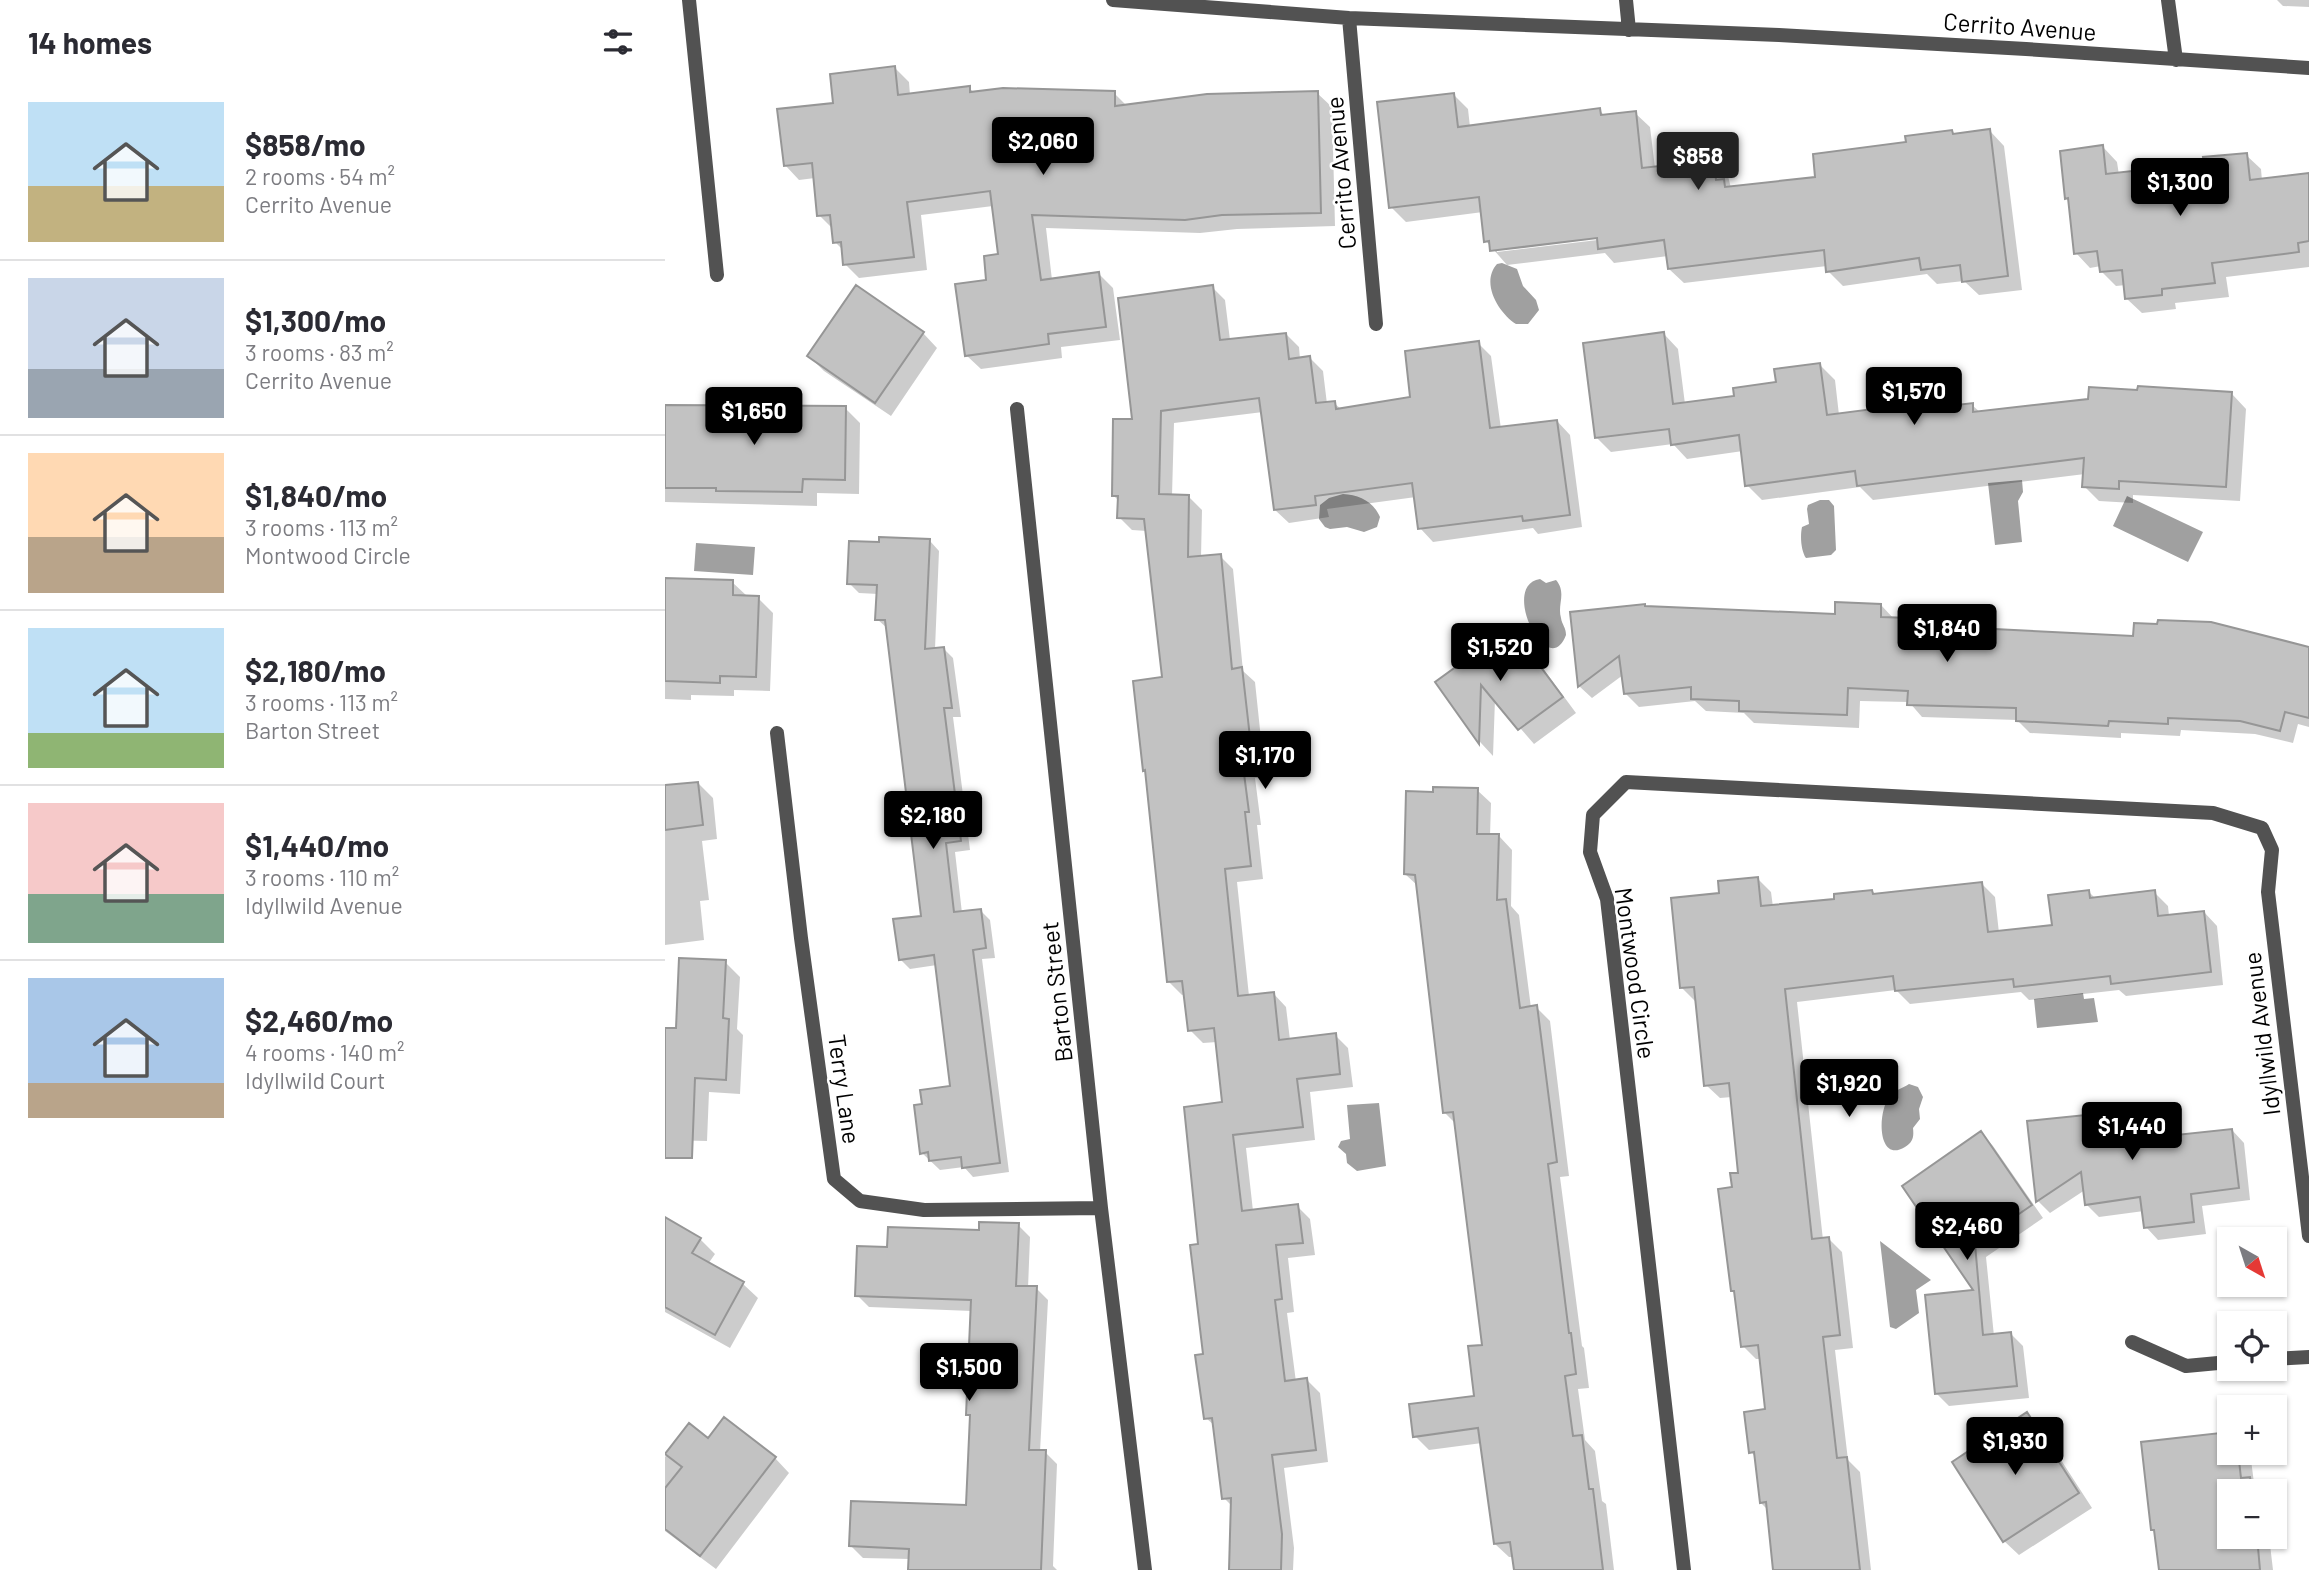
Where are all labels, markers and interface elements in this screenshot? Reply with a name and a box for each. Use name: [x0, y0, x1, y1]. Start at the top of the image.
street label: Cerrito Avenue: [1942, 6, 2098, 46]
icon: filters: [599, 23, 637, 61]
text: 14 homes: [28, 24, 152, 60]
street label: Cerrito Avenue: [1319, 95, 1361, 251]
pin: $2,060: [986, 118, 1100, 177]
text: $858/mo: [245, 126, 366, 162]
text: $2,060: [1008, 126, 1078, 154]
icon: home: [84, 130, 168, 214]
pin: $858: [1657, 132, 1739, 192]
text: $858: [1673, 141, 1723, 169]
pin: $1,300: [2123, 158, 2237, 218]
text: 2 rooms · 54 m²: [245, 162, 395, 190]
text: $1,300: [2147, 167, 2213, 195]
text: Cerrito Avenue: [245, 190, 392, 218]
text: $1,300/mo: [245, 302, 386, 338]
icon: home: [84, 306, 168, 390]
text: 3 rooms · 83 m²: [245, 338, 394, 366]
text: Cerrito Avenue: [245, 366, 392, 394]
pin: $1,570: [1857, 368, 1971, 427]
text: $1,570: [1882, 376, 1946, 404]
pin: $1,650: [697, 388, 811, 447]
text: $1,650: [721, 396, 787, 424]
text: $1,840/mo: [245, 477, 387, 513]
icon: home: [84, 481, 168, 565]
text: 3 rooms · 113 m²: [245, 513, 398, 541]
text: Montwood Circle: [245, 541, 411, 569]
pin: $1,840: [1890, 604, 2004, 664]
text: $1,840: [1914, 613, 1980, 641]
pin: $1,520: [1443, 624, 1557, 683]
text: $1,520: [1467, 632, 1533, 660]
text: $2,180/mo: [245, 652, 386, 688]
icon: home: [84, 656, 168, 740]
text: 3 rooms · 113 m²: [245, 688, 398, 716]
text: Barton Street: [245, 716, 380, 744]
pin: $1,170: [1208, 732, 1322, 791]
text: $1,170: [1235, 740, 1295, 768]
pin: $2,180: [876, 792, 990, 851]
text: $2,180: [900, 800, 966, 828]
text: $1,440/mo: [245, 827, 389, 863]
icon: home: [84, 831, 168, 915]
text: 3 rooms · 110 m²: [245, 863, 399, 891]
street label: Montwood Circle: [1610, 885, 1662, 1061]
text: Idyllwild Avenue: [245, 891, 403, 919]
street label: Barton Street: [1034, 920, 1078, 1064]
street label: Idyllwild Avenue: [2237, 951, 2285, 1117]
text: $2,460/mo: [245, 1002, 393, 1038]
icon: home: [84, 1006, 168, 1090]
street label: Terry Lane: [823, 1032, 867, 1146]
text: 4 rooms · 140 m²: [245, 1038, 405, 1066]
pin: $1,920: [1792, 1060, 1906, 1119]
text: Idyllwild Court: [245, 1066, 385, 1094]
text: $1,920: [1816, 1068, 1882, 1096]
pin: $1,440: [2075, 1102, 2189, 1162]
text: $1,440: [2098, 1111, 2166, 1139]
pin: $2,460: [1910, 1202, 2024, 1262]
text: $2,460: [1931, 1211, 2003, 1239]
north arrow: [2217, 1227, 2287, 1297]
map controls: [2217, 1227, 2287, 1549]
button: locate: [2217, 1311, 2287, 1381]
pin: $1,500: [912, 1344, 1026, 1403]
text: $1,500: [936, 1352, 1002, 1380]
button: +: [2217, 1395, 2287, 1465]
pin: $1,930: [1958, 1418, 2072, 1477]
text: $1,930: [1982, 1426, 2048, 1454]
button: −: [2217, 1479, 2287, 1549]

